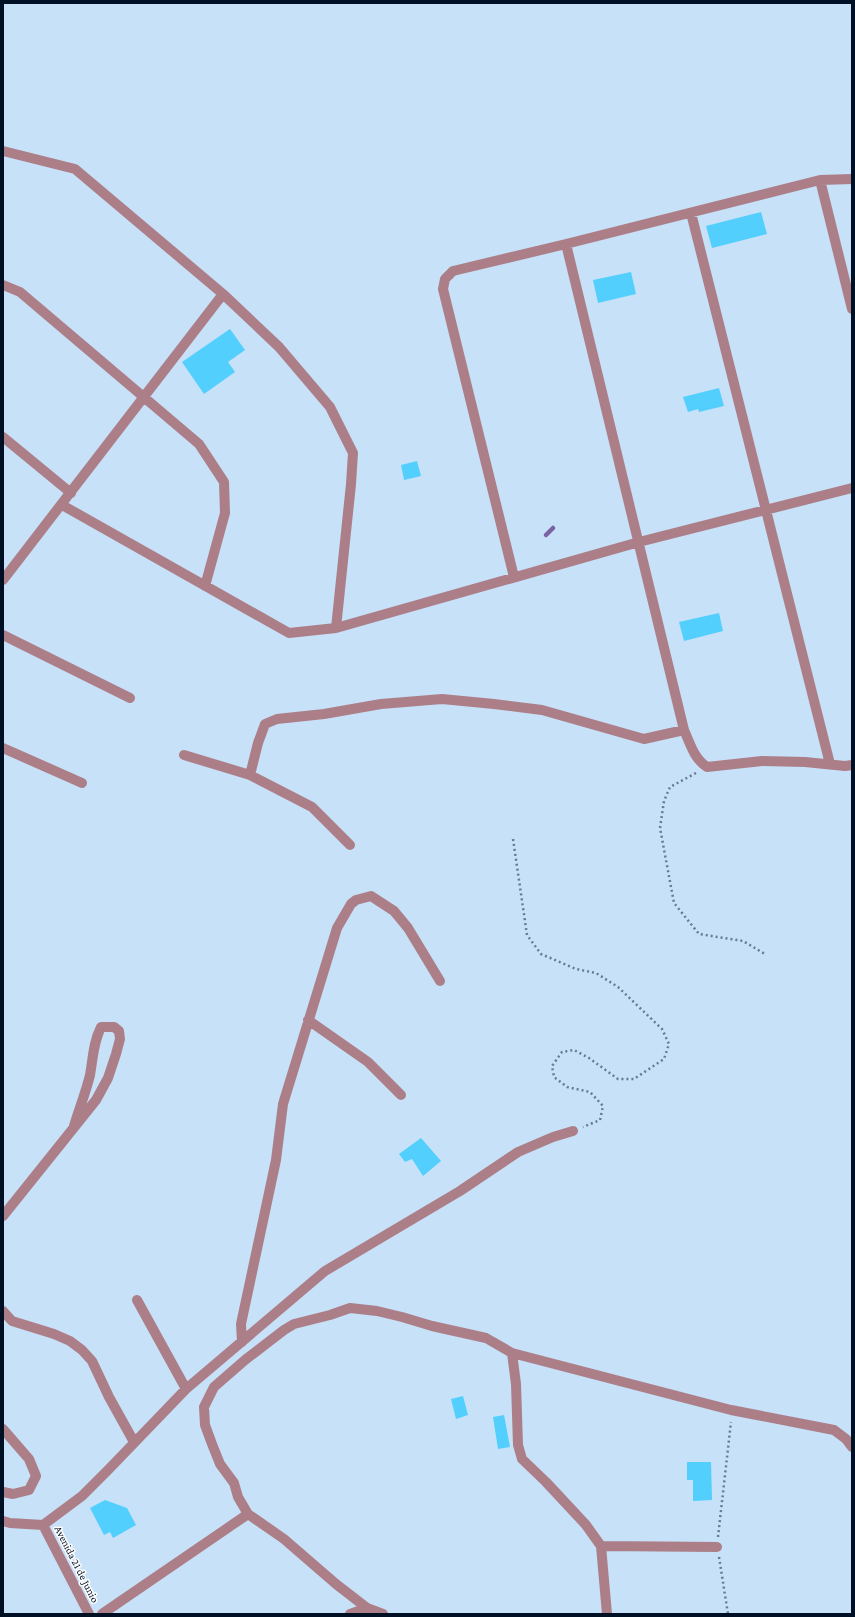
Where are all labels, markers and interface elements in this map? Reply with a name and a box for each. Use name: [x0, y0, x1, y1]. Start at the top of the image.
street label: Avenida 21 de Junio: [52, 1524, 102, 1605]

